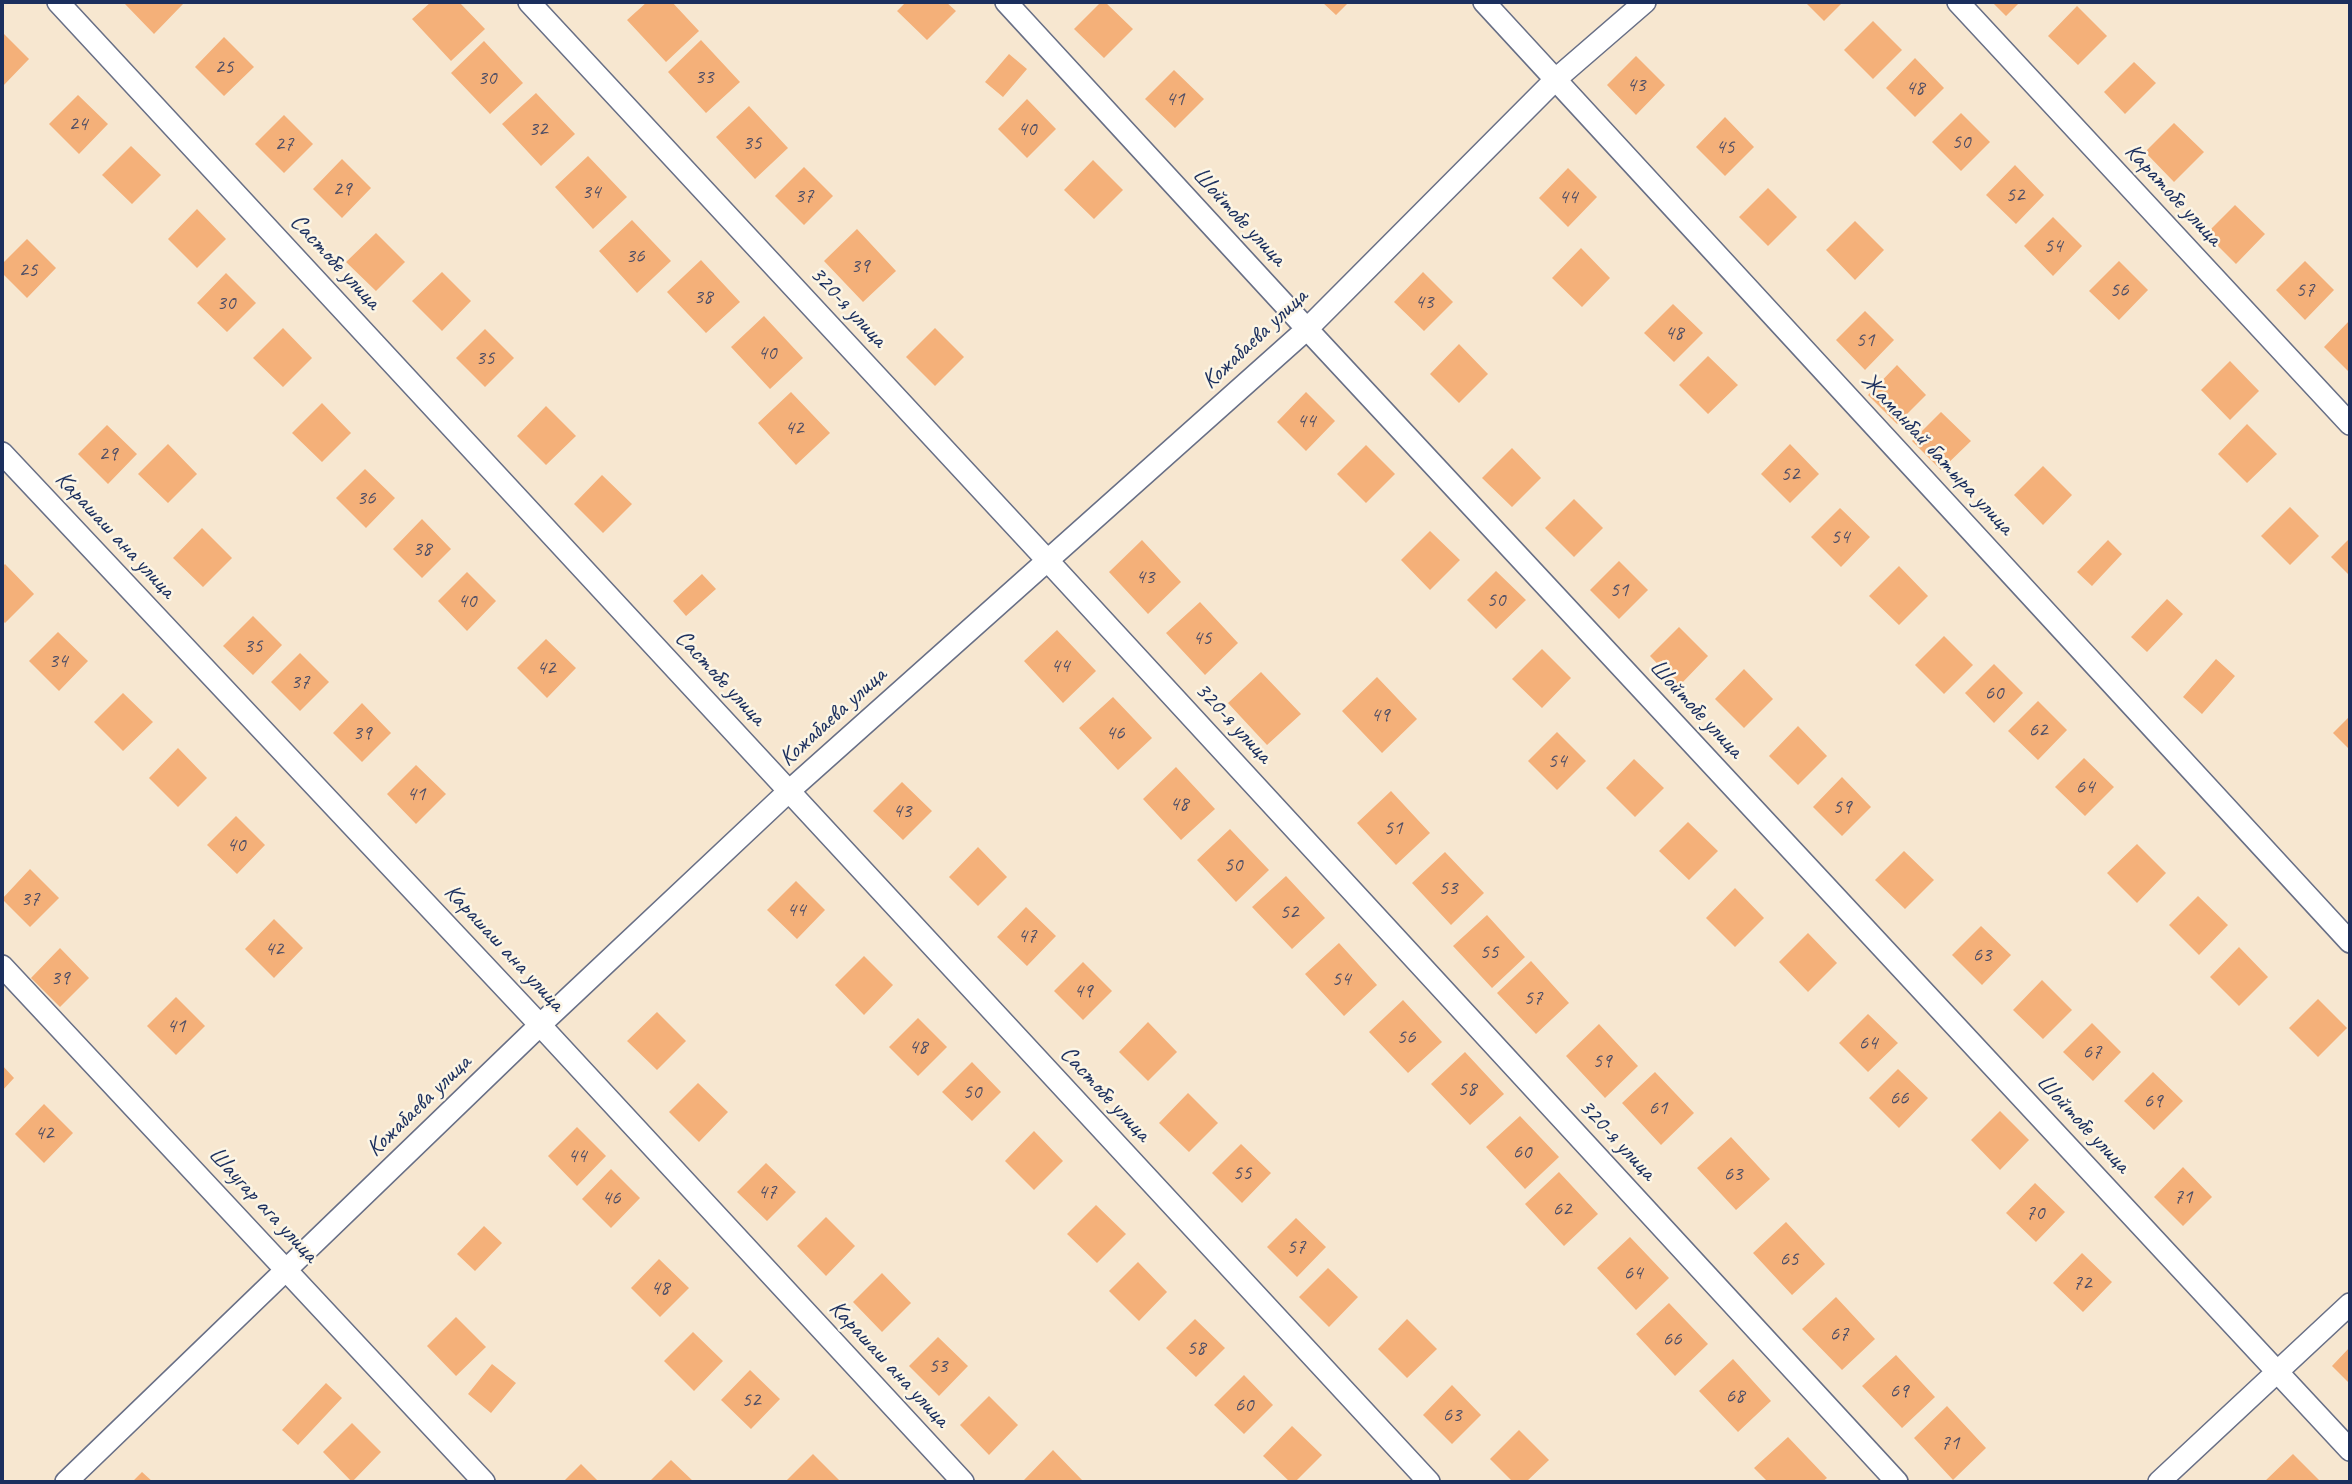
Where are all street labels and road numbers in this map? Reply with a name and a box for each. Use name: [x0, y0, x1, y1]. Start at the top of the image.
street label: Каратобе улица: [2118, 138, 2228, 252]
street label: Шойтобе улица: [1186, 161, 1292, 273]
street label: Састобе улица: [283, 208, 387, 316]
street label: 320-я улица: [803, 260, 893, 354]
street label: Кожабаева улица: [1196, 283, 1314, 395]
street label: Жаманбай батыра улица: [1854, 367, 2020, 541]
street label: Карашаш ана улица: [49, 465, 181, 605]
street label: Састобе улица: [668, 624, 772, 732]
street label: Шойтобе улица: [1643, 653, 1749, 765]
street label: Кожабаева улица: [773, 661, 893, 773]
street label: 320-я улица: [1188, 676, 1278, 770]
street label: Карашаш ана улица: [438, 878, 570, 1018]
street label: Састобе улица: [1053, 1040, 1157, 1148]
street label: Кожабаева улица: [361, 1049, 477, 1163]
street label: Шойтобе улица: [2030, 1068, 2136, 1180]
street label: 320-я улица: [1572, 1093, 1662, 1187]
street label: Шаугар ага улица: [202, 1141, 324, 1269]
street label: Карашаш ана улица: [823, 1294, 955, 1434]

